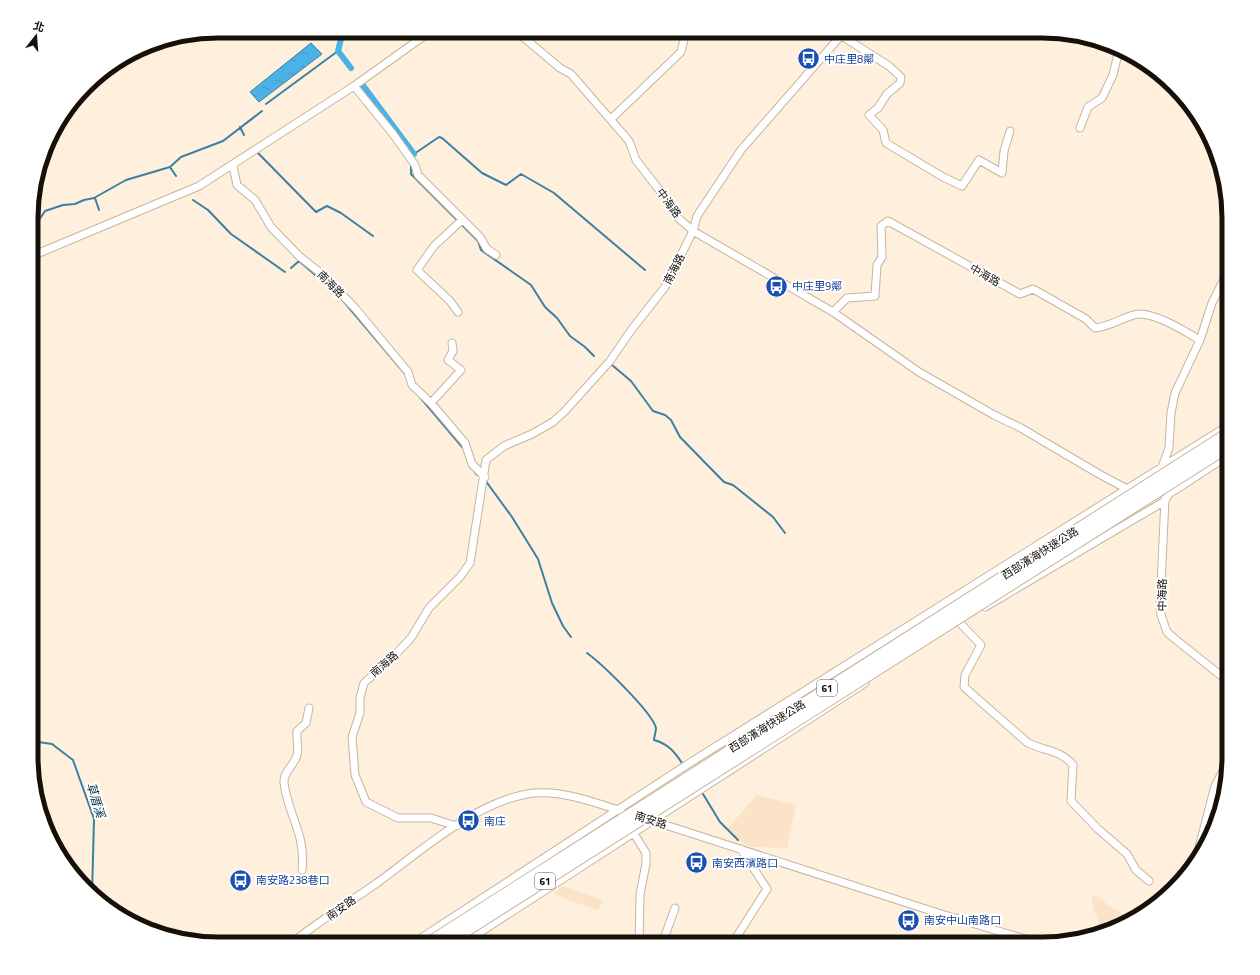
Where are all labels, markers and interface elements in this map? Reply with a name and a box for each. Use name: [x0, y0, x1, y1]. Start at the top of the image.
north arrow: [16, 16, 56, 56]
text: 北: [31, 17, 47, 36]
bus stop icon: 中庄里8鄰: [796, 46, 822, 72]
place label: 中庄里8鄰: [824, 51, 874, 67]
street label: 中海路: [653, 185, 685, 221]
street label: 南海路: [659, 251, 689, 287]
street label: 中海路: [967, 260, 1003, 290]
street label: 南海路: [314, 267, 348, 301]
bus stop icon: 中庄里9鄰: [763, 273, 789, 299]
place label: 中庄里9鄰: [792, 278, 842, 294]
street label: 西部濱海快速公路: [998, 523, 1082, 583]
street label: 中海路: [1154, 578, 1170, 612]
street label: 南海路: [366, 647, 402, 681]
road number: 61: [817, 680, 837, 696]
street label: 西部濱海快速公路: [725, 696, 809, 756]
water label: 草厝溪: [82, 780, 111, 822]
street label: 南安路: [633, 807, 669, 833]
bus stop icon: 南庄: [456, 808, 482, 834]
place label: 南庄: [484, 813, 506, 829]
bus stop icon: 南安西濱路口: [683, 850, 709, 876]
place label: 南安西濱路口: [712, 855, 778, 871]
bus stop icon: 南安路238巷口: [228, 867, 254, 893]
place label: 南安路238巷口: [256, 872, 329, 888]
road number: 61: [535, 873, 555, 889]
street label: 南安路: [323, 892, 359, 924]
bus stop icon: 南安中山南路口: [895, 907, 921, 933]
place label: 南安中山南路口: [924, 912, 1001, 928]

